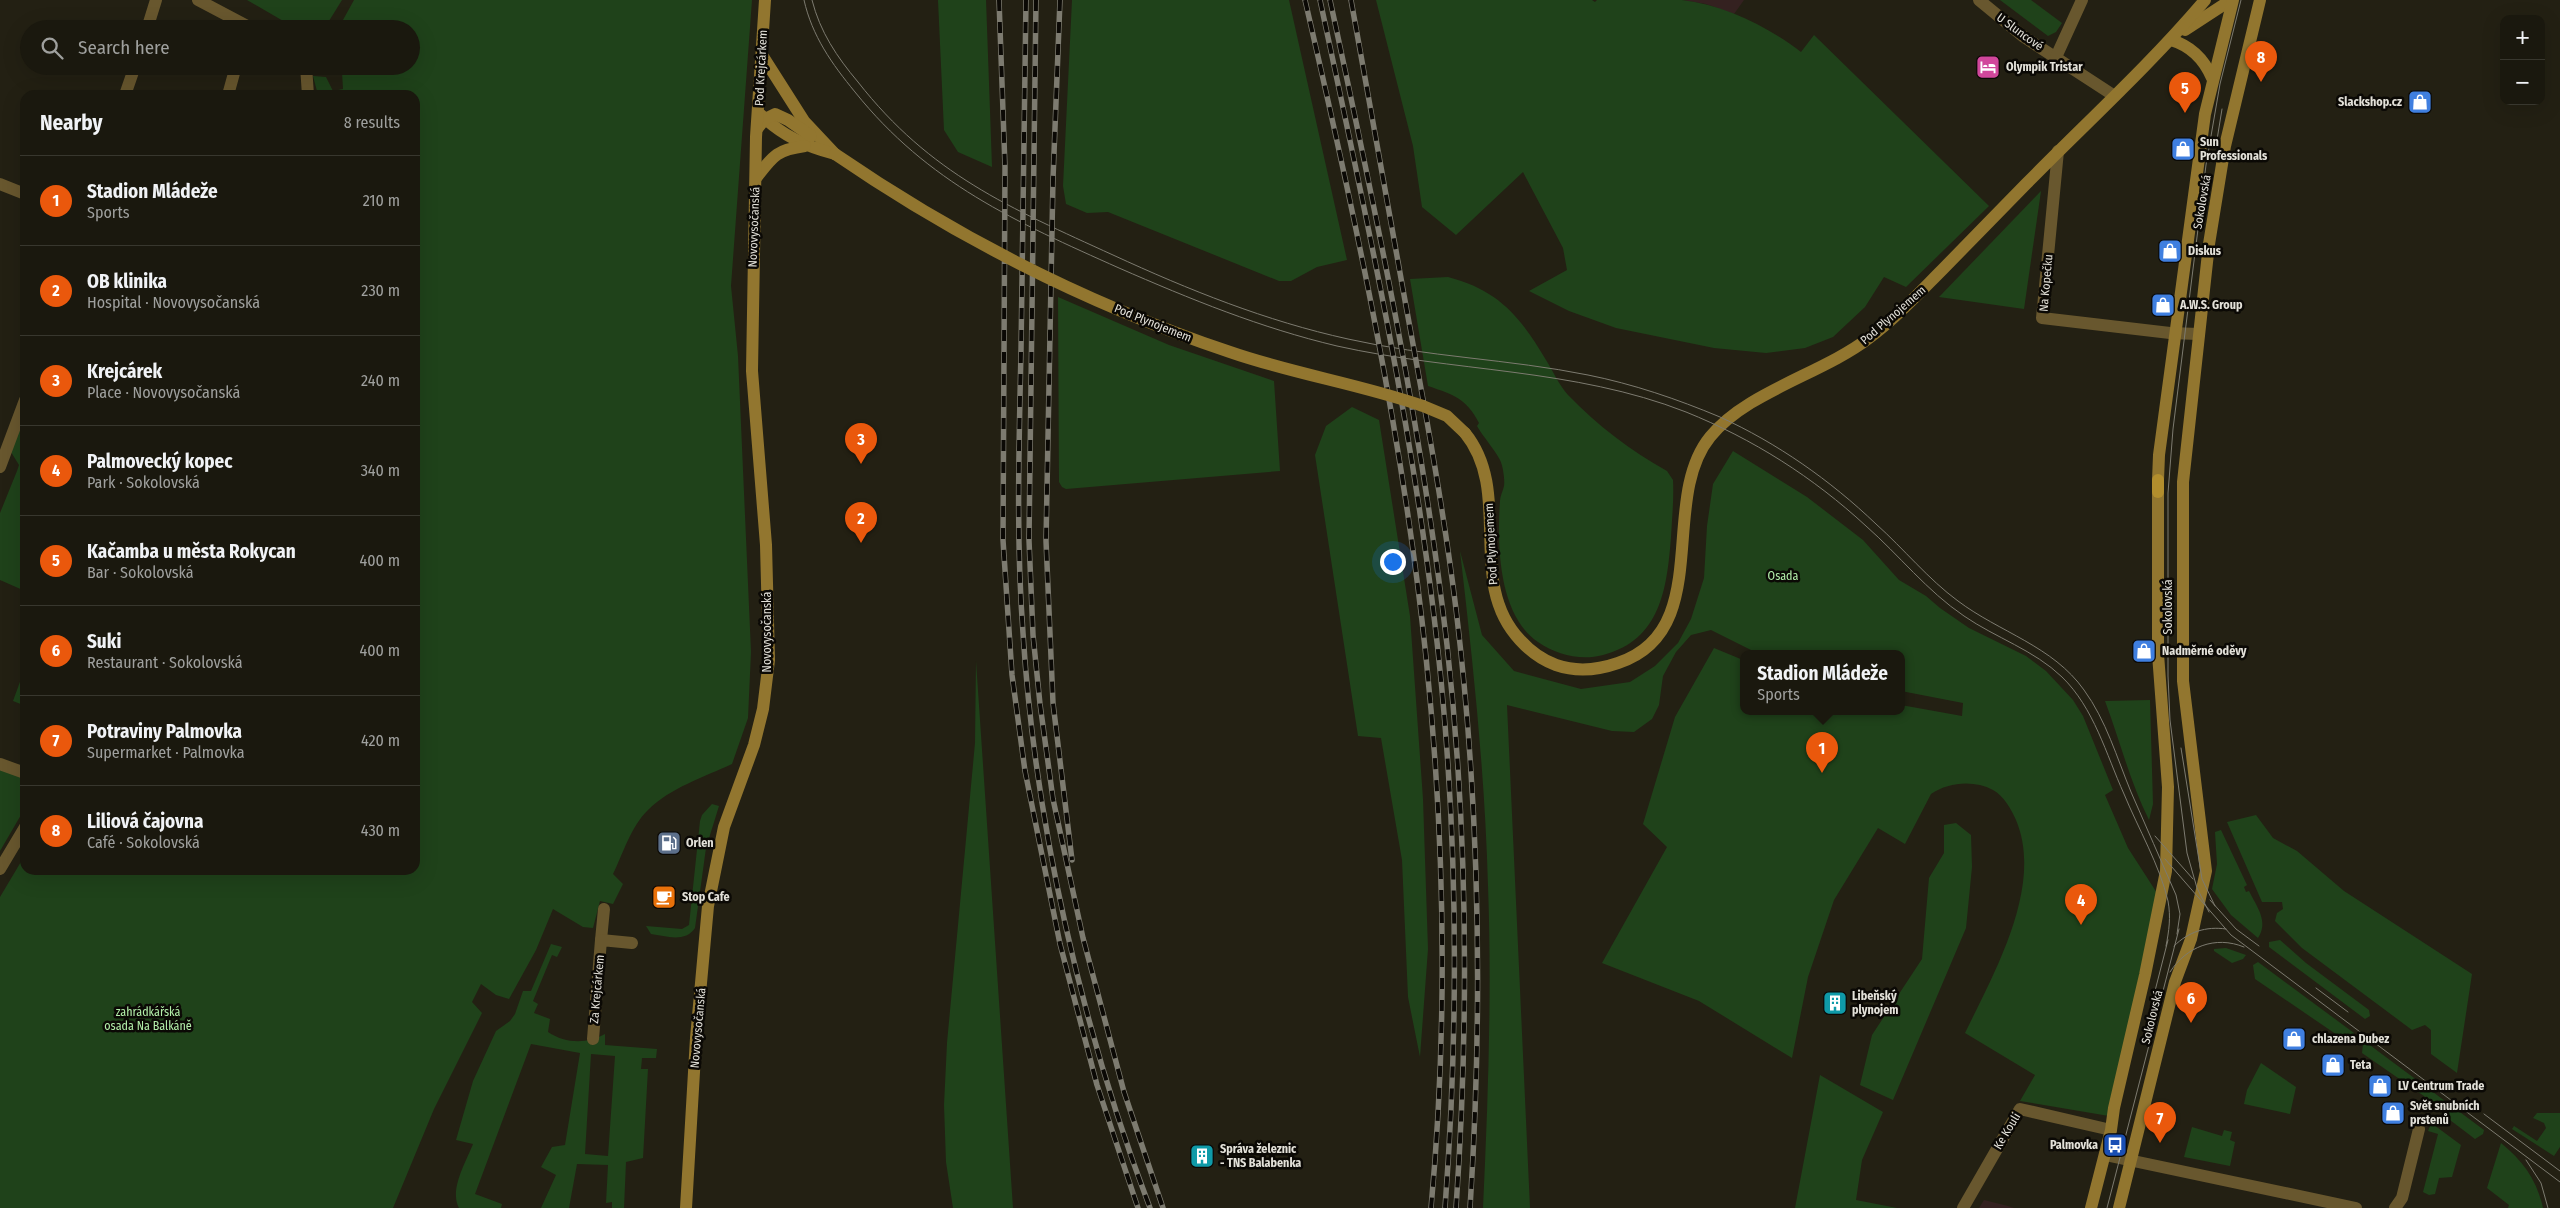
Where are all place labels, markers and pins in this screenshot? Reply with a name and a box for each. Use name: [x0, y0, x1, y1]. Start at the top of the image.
pin: 8: [2245, 41, 2277, 82]
hotel icon: Olympik Tristar: [1975, 54, 2001, 80]
place label: Olympik Tristar: [2006, 60, 2083, 74]
pin: 5: [2169, 72, 2201, 113]
shop icon: Slackshop.cz: [2407, 89, 2433, 115]
place label: Slackshop.cz: [2338, 95, 2402, 109]
place label: Sun Professionals: [2200, 135, 2268, 163]
shop icon: Sun Professionals: [2170, 136, 2196, 162]
shop icon: Diskus: [2157, 238, 2183, 264]
place label: Diskus: [2188, 244, 2222, 258]
shop icon: A.W.S. Group: [2150, 292, 2176, 318]
place label: A.W.S. Group: [2179, 298, 2243, 312]
pin: 3: [845, 423, 877, 464]
pin: 2: [845, 502, 877, 543]
shop icon: Nadměrné oděvy: [2131, 638, 2157, 664]
place label: Nadměrné oděvy: [2162, 644, 2247, 658]
pin: 1: [1806, 732, 1838, 773]
fuel station icon: Orlen: [656, 830, 682, 856]
place label: Orlen: [686, 836, 714, 850]
cafe icon: Stop Cafe: [651, 884, 677, 910]
pin: 4: [2065, 884, 2097, 925]
place label: Stop Cafe: [682, 890, 730, 904]
pin: 6: [2175, 982, 2207, 1023]
place label: Libeňský plynojem: [1852, 989, 1898, 1017]
building icon: Libeňský plynojem: [1822, 990, 1848, 1016]
shop icon: chlazena Dubez: [2281, 1026, 2307, 1052]
place label: chlazena Dubez: [2312, 1032, 2389, 1046]
shop icon: Teta: [2320, 1052, 2346, 1078]
place label: Teta: [2350, 1058, 2371, 1072]
shop icon: LV Centrum Trade: [2367, 1073, 2393, 1099]
place label: LV Centrum Trade: [2398, 1079, 2484, 1093]
place label: Svět snubních prstenů: [2410, 1099, 2480, 1127]
shop icon: Svět snubních prstenů: [2380, 1100, 2406, 1126]
pin: 7: [2144, 1102, 2176, 1143]
bus stop icon: Palmovka: [2102, 1132, 2128, 1158]
place label: Palmovka: [2050, 1138, 2098, 1152]
place label: Správa železnic - TNS Balabenka: [1220, 1142, 1301, 1170]
building icon: Správa železnic - TNS Balabenka: [1189, 1143, 1215, 1169]

